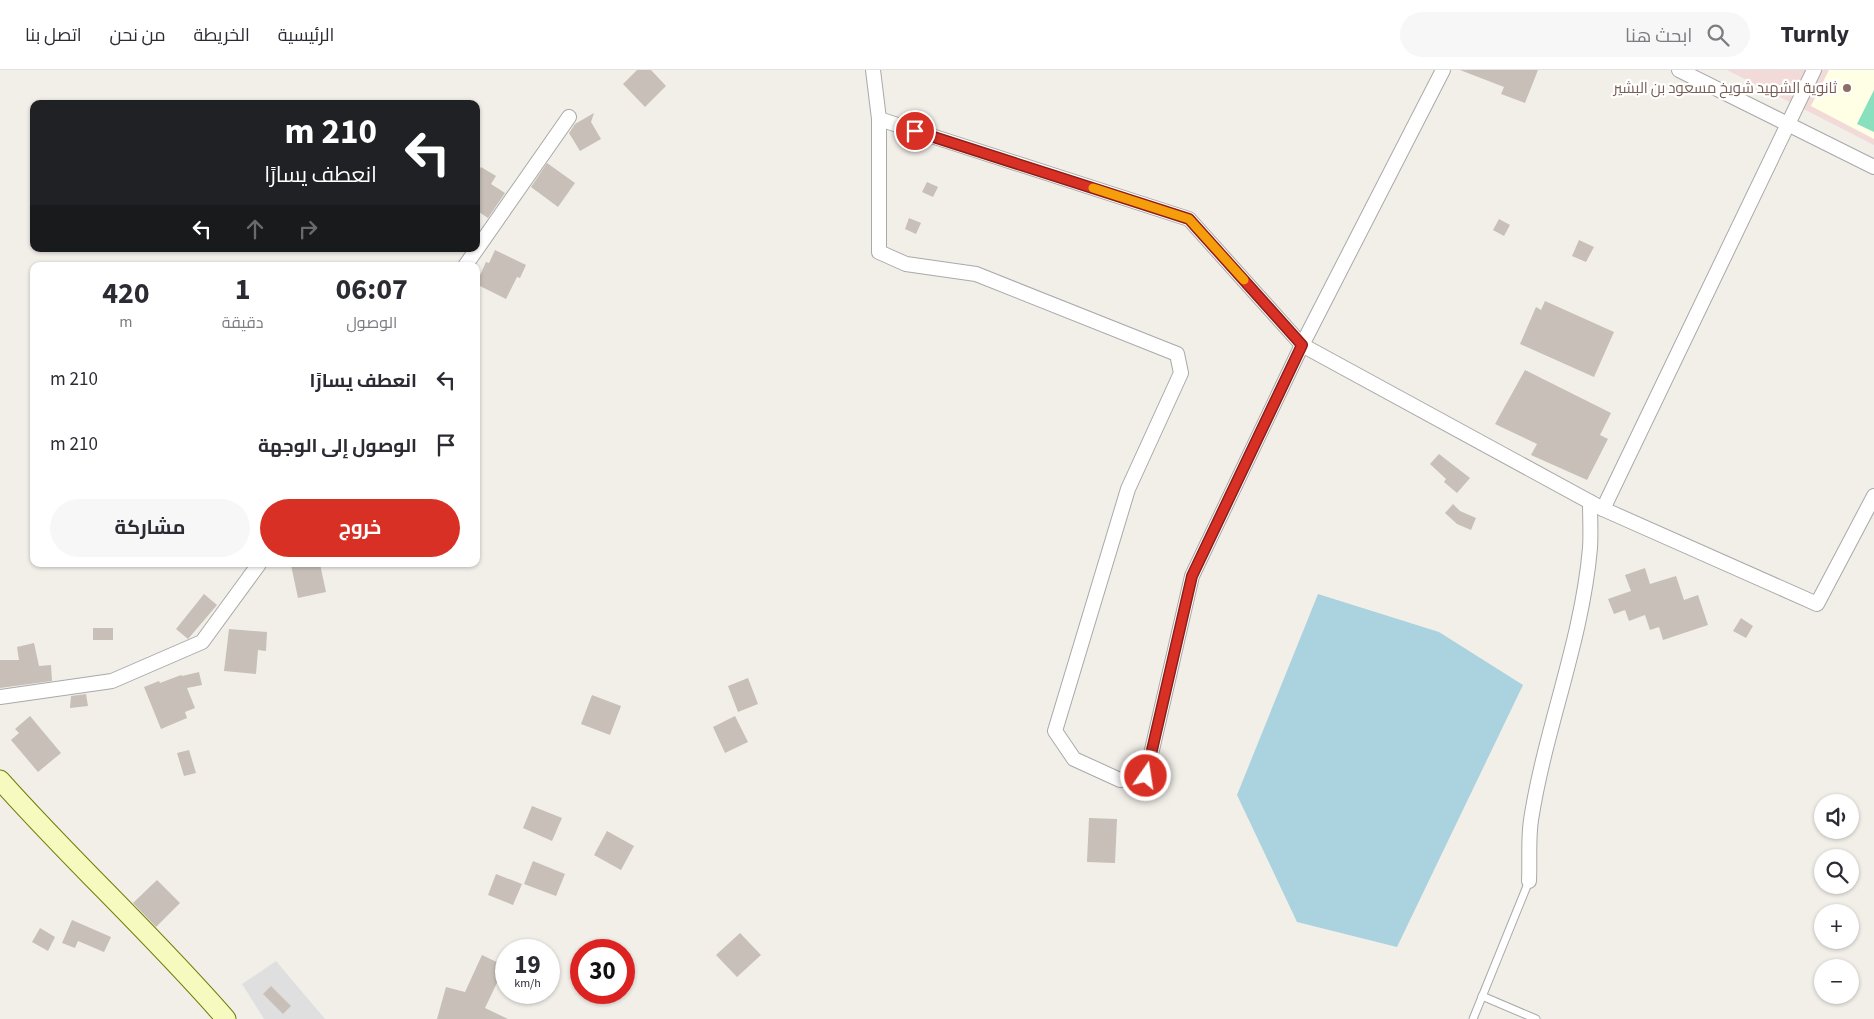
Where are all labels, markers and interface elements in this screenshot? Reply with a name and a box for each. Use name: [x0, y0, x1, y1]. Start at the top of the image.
search box: [1400, 12, 1750, 57]
text: Turnly: [1780, 17, 1849, 52]
icon: search: [1704, 21, 1732, 49]
text: اتصل بنا: [25, 23, 82, 48]
text: من نحن: [110, 23, 166, 48]
text: الخريطة: [194, 23, 250, 48]
text: الرئيسية: [278, 23, 334, 48]
text: ابحث هنا: [1625, 23, 1692, 50]
place label: ثانوية الشهيد شويخ مسعود بن البشير: [1612, 78, 1837, 99]
marker: ثانوية الشهيد شويخ مسعود بن البشير: [1841, 82, 1853, 94]
text: 210 m: [285, 107, 377, 157]
pin: [894, 110, 936, 152]
icon: arrive: [901, 117, 929, 145]
icon: left: [395, 120, 460, 185]
text: انعطف يسارًا: [264, 159, 377, 191]
icon: left: [188, 215, 216, 243]
icon: ahead: [241, 215, 269, 243]
icon: right: [294, 215, 322, 243]
text: 1: [235, 268, 251, 311]
text: 06:07: [336, 268, 408, 311]
text: 420: [102, 272, 150, 315]
text: m: [119, 311, 133, 333]
text: دقيقة: [222, 312, 263, 334]
text: الوصول: [346, 312, 397, 334]
text: 210 m: [50, 366, 98, 393]
icon: left: [432, 366, 460, 394]
text: انعطف يسارًا: [310, 368, 417, 395]
text: 210 m: [50, 431, 98, 458]
icon: arrive: [432, 431, 460, 459]
text: الوصول إلى الوجهة: [258, 433, 417, 460]
button: مشاركة: [50, 499, 250, 557]
button: خروج: [260, 499, 460, 557]
position arrow: [1119, 749, 1171, 801]
map controls: [1814, 794, 1859, 1004]
button: sound: [1814, 794, 1859, 839]
button: search: [1814, 849, 1859, 894]
button: +: [1814, 904, 1859, 949]
speed limit sign: 30: [570, 939, 635, 1004]
text: 19: [514, 947, 541, 983]
button: −: [1814, 959, 1859, 1004]
text: km/h: [514, 975, 541, 992]

